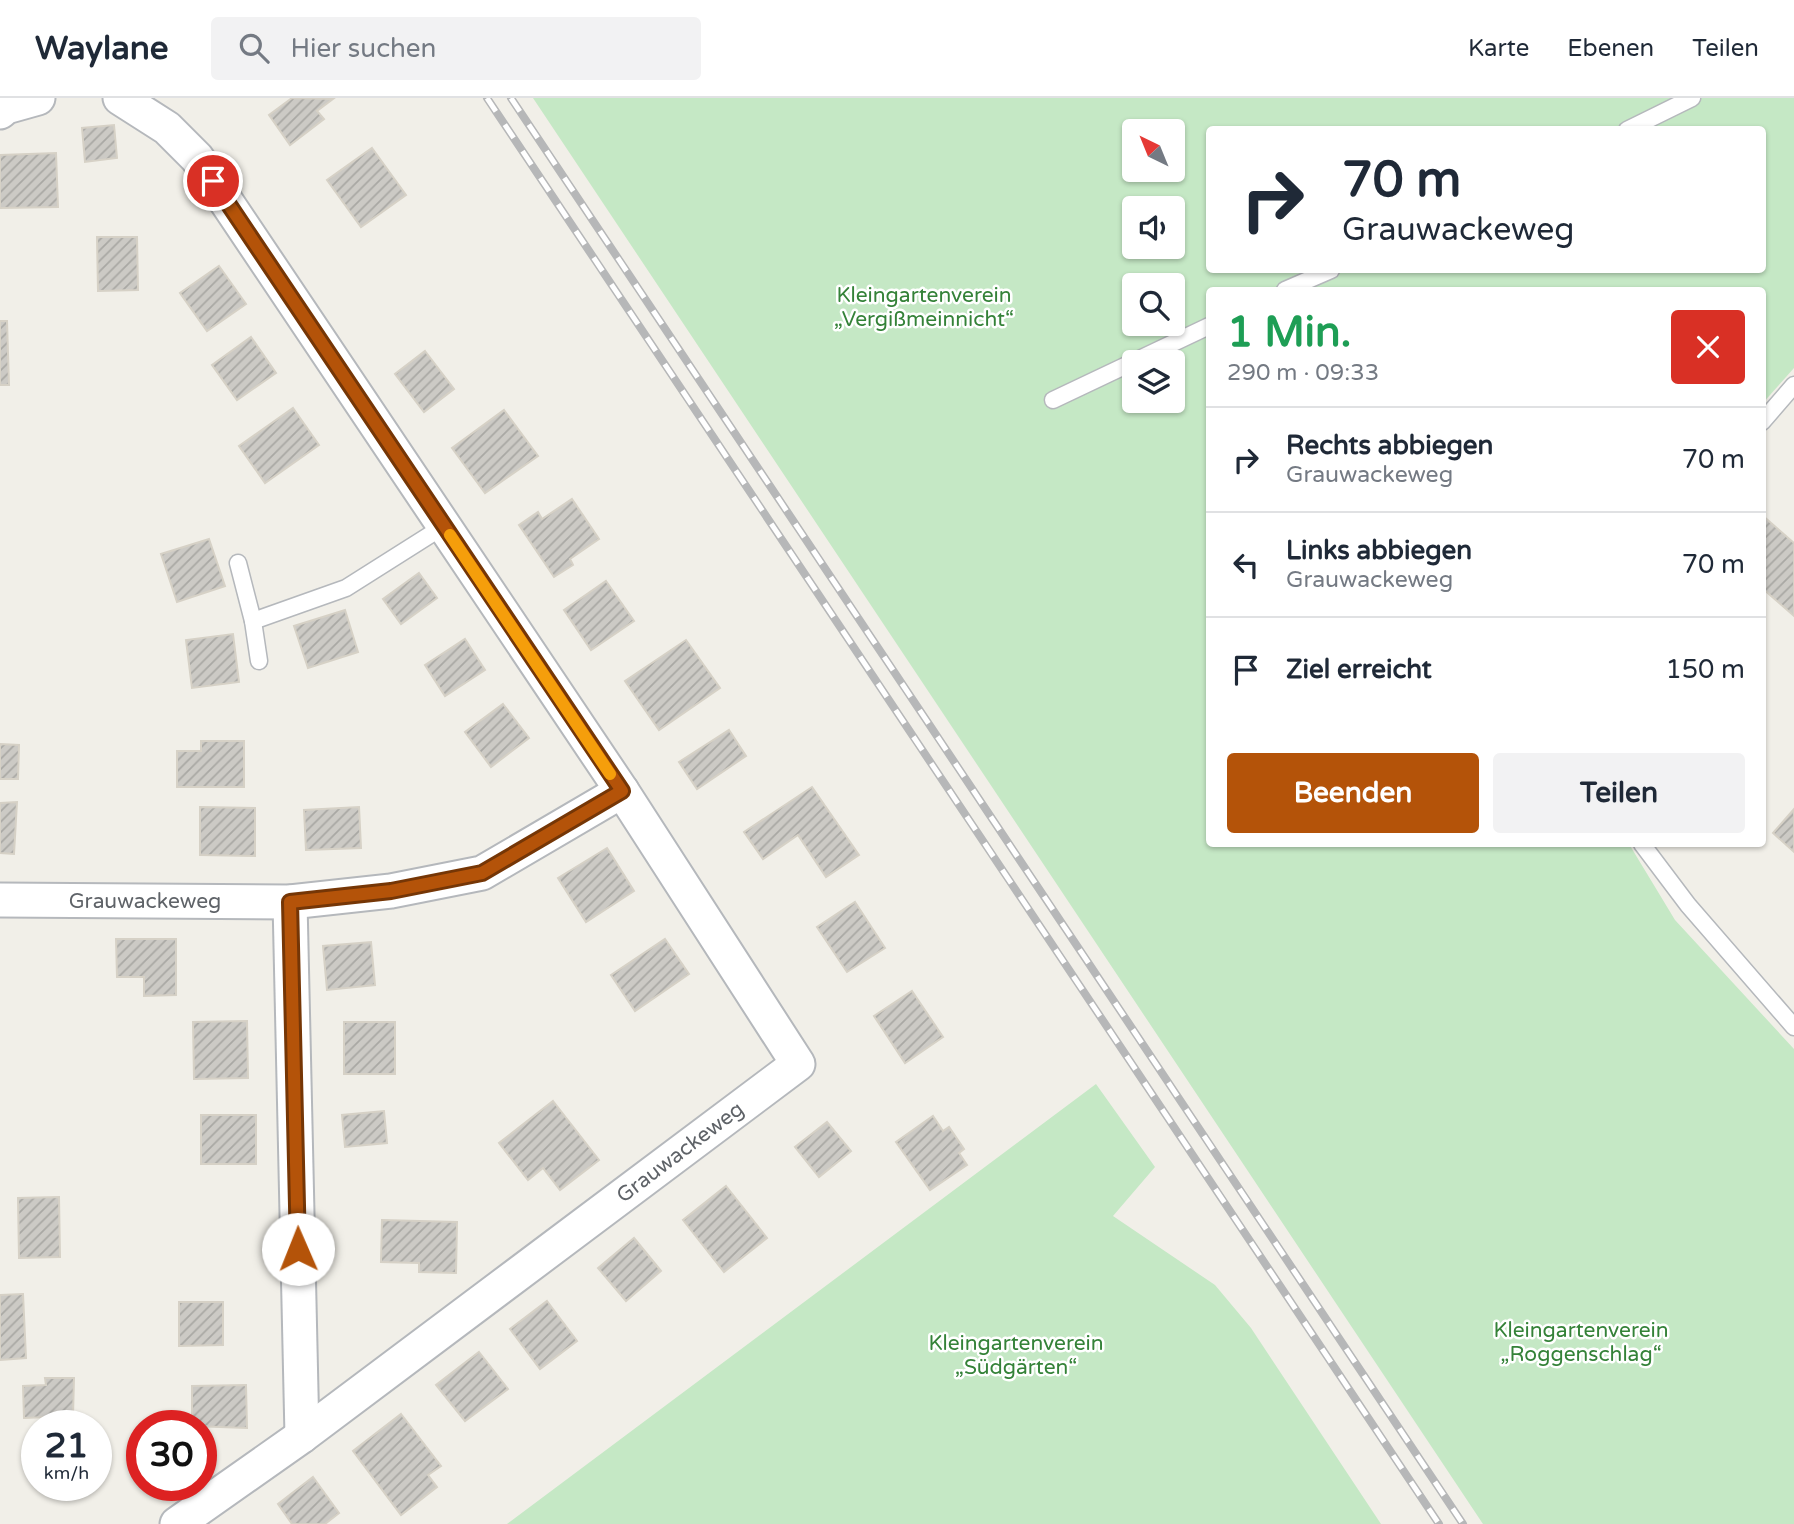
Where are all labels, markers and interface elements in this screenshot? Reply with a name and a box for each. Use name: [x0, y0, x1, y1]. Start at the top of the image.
search box: [211, 17, 701, 80]
text: Waylane: [35, 29, 169, 68]
icon: search: [235, 29, 273, 67]
text: Hier suchen: [291, 33, 436, 64]
text: Karte: [1468, 34, 1529, 63]
text: Ebenen: [1567, 34, 1654, 63]
text: Teilen: [1692, 34, 1759, 63]
north arrow: [1122, 119, 1185, 182]
map controls: [1122, 119, 1185, 413]
pin: [183, 151, 243, 211]
text: 70 m: [1342, 151, 1461, 210]
icon: right: [1227, 154, 1318, 245]
icon: arrive: [194, 162, 232, 200]
button: sound: [1122, 196, 1185, 259]
text: Grauwackeweg: [1342, 211, 1575, 249]
button: search: [1122, 273, 1185, 336]
park label: Kleingartenverein „Vergißmeinnicht“: [834, 283, 1014, 332]
text: 1 Min.: [1227, 307, 1351, 358]
button: close: [1671, 310, 1745, 384]
button: layers: [1122, 350, 1185, 413]
text: 290 m · 09:33: [1227, 359, 1379, 387]
text: Rechts abbiegen: [1286, 430, 1493, 461]
icon: right: [1227, 441, 1265, 479]
text: 70 m: [1682, 444, 1745, 475]
text: Grauwackeweg: [1286, 461, 1453, 489]
text: Links abbiegen: [1286, 535, 1472, 566]
icon: left: [1227, 546, 1265, 584]
text: 70 m: [1682, 549, 1745, 580]
text: Grauwackeweg: [1286, 566, 1453, 594]
icon: arrive: [1227, 651, 1265, 689]
text: Ziel erreicht: [1286, 654, 1432, 685]
text: 150 m: [1665, 654, 1745, 685]
button: Beenden: [1227, 753, 1479, 833]
button: Teilen: [1493, 753, 1745, 833]
street label: Grauwackeweg: [69, 889, 221, 914]
street label: Grauwackeweg: [612, 1096, 749, 1208]
position arrow: [261, 1212, 335, 1286]
park label: Kleingartenverein „Roggenschlag“: [1493, 1318, 1669, 1367]
park label: Kleingartenverein „Südgärten“: [928, 1331, 1104, 1380]
speed limit sign: 30: [126, 1410, 217, 1501]
text: 21: [45, 1425, 88, 1467]
text: km/h: [44, 1462, 89, 1484]

